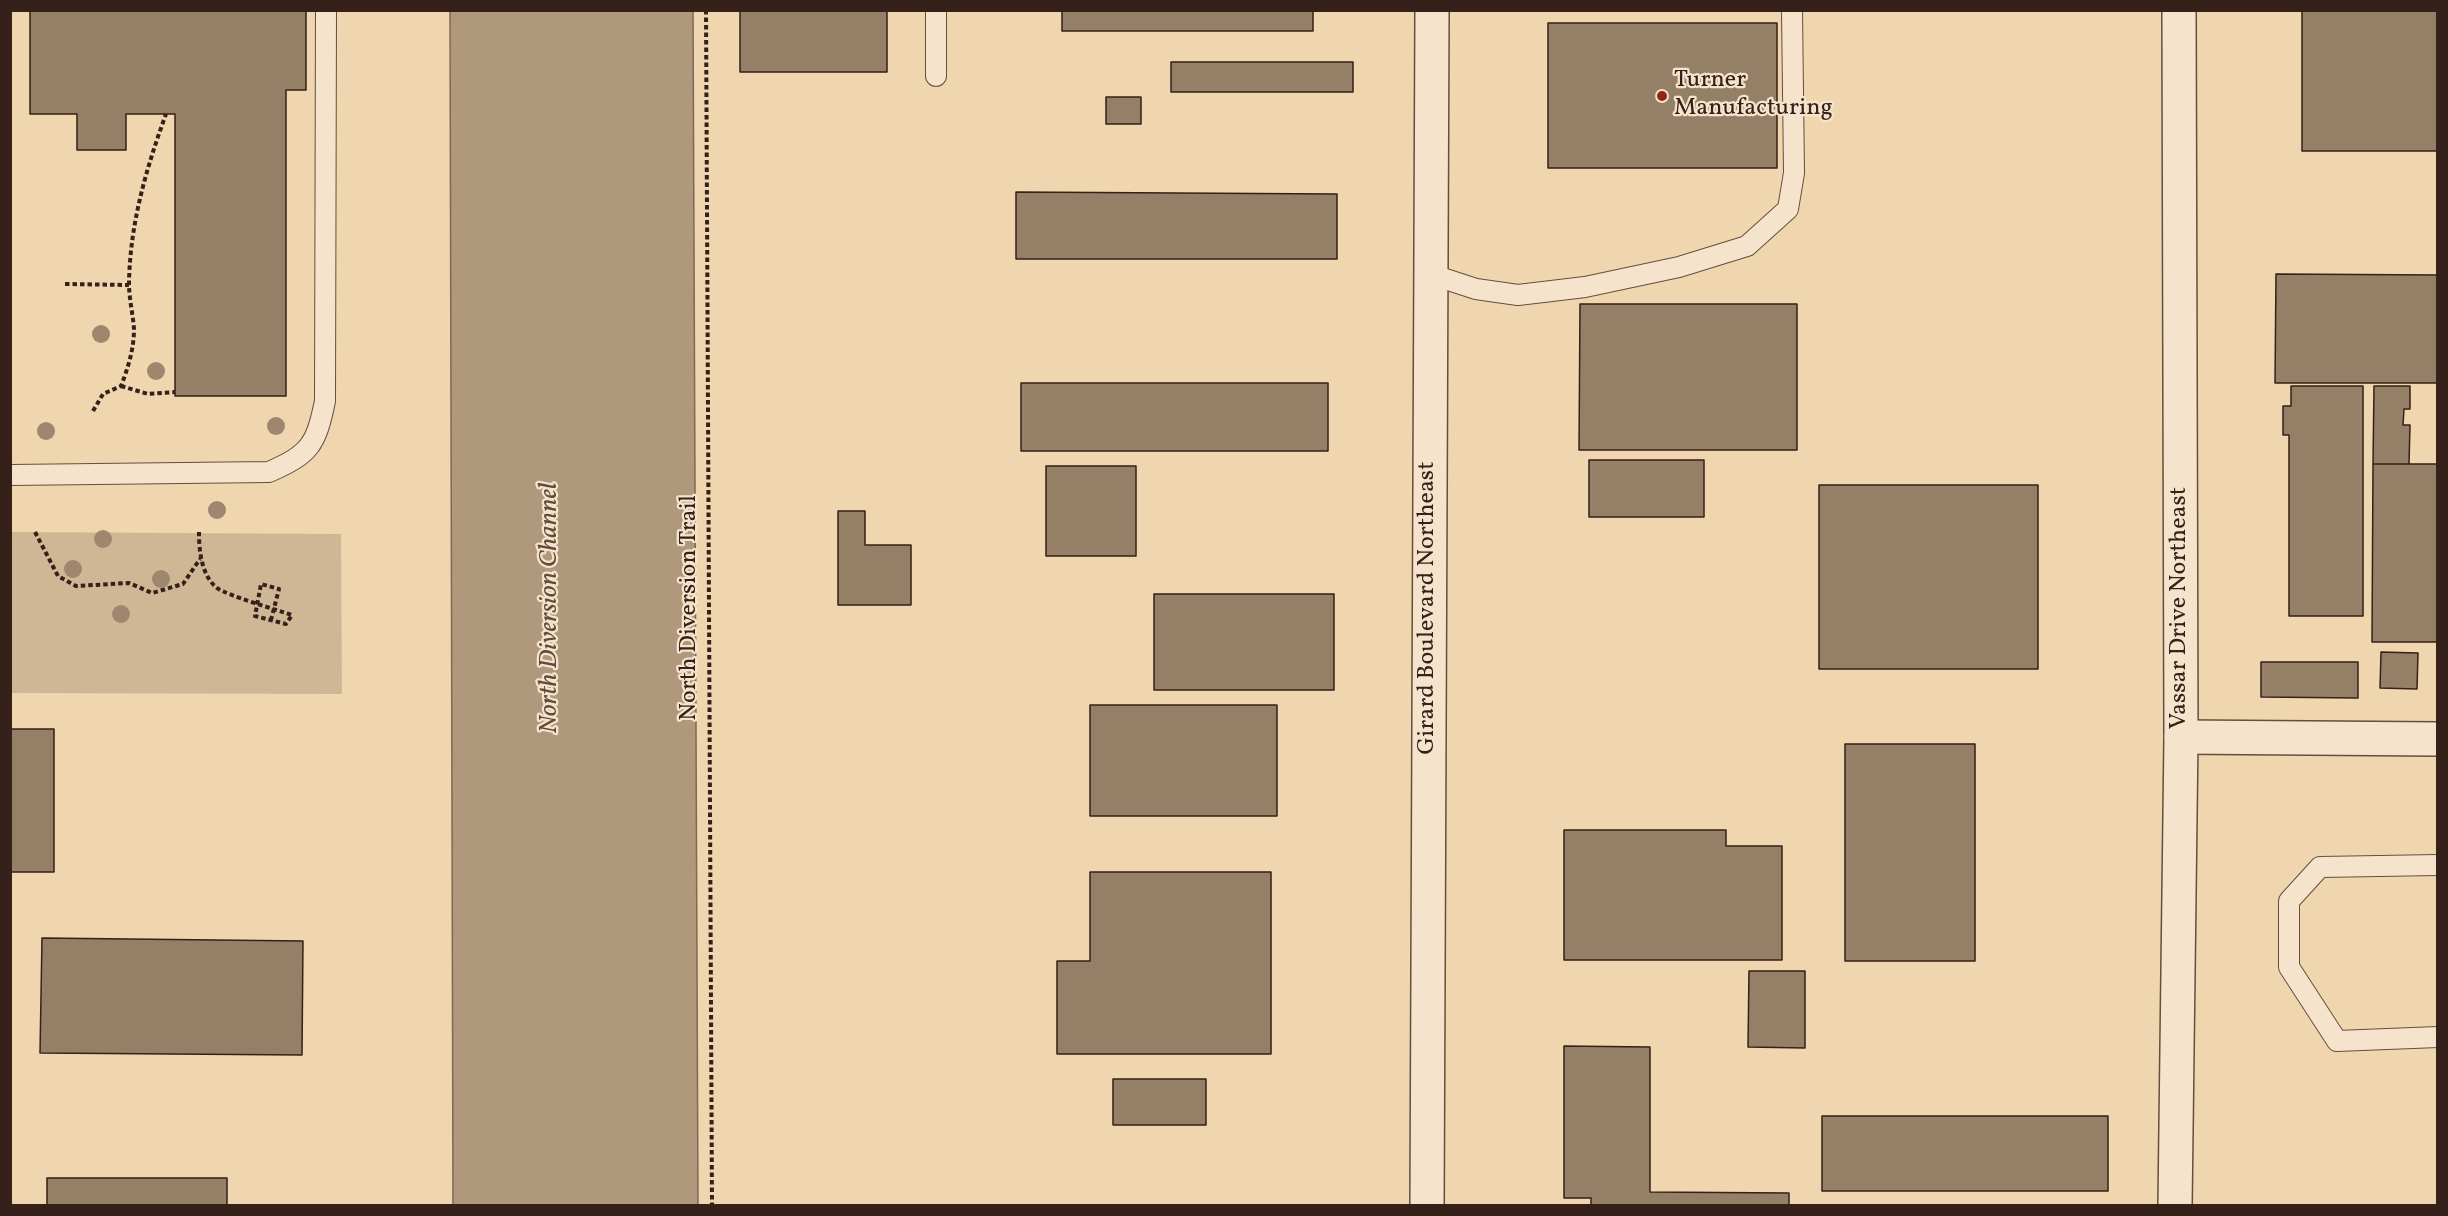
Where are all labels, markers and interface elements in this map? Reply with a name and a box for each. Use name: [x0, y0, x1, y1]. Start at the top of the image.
place label: Turner Manufacturing: [1674, 68, 1833, 124]
marker: Turner Manufacturing: [1655, 89, 1669, 103]
street label: Girard Boulevard Northeast: [1415, 461, 1443, 755]
water label: North Diversion Channel: [535, 483, 567, 733]
street label: Vassar Drive Northeast: [2167, 487, 2195, 729]
street label: North Diversion Trail: [677, 495, 705, 721]

